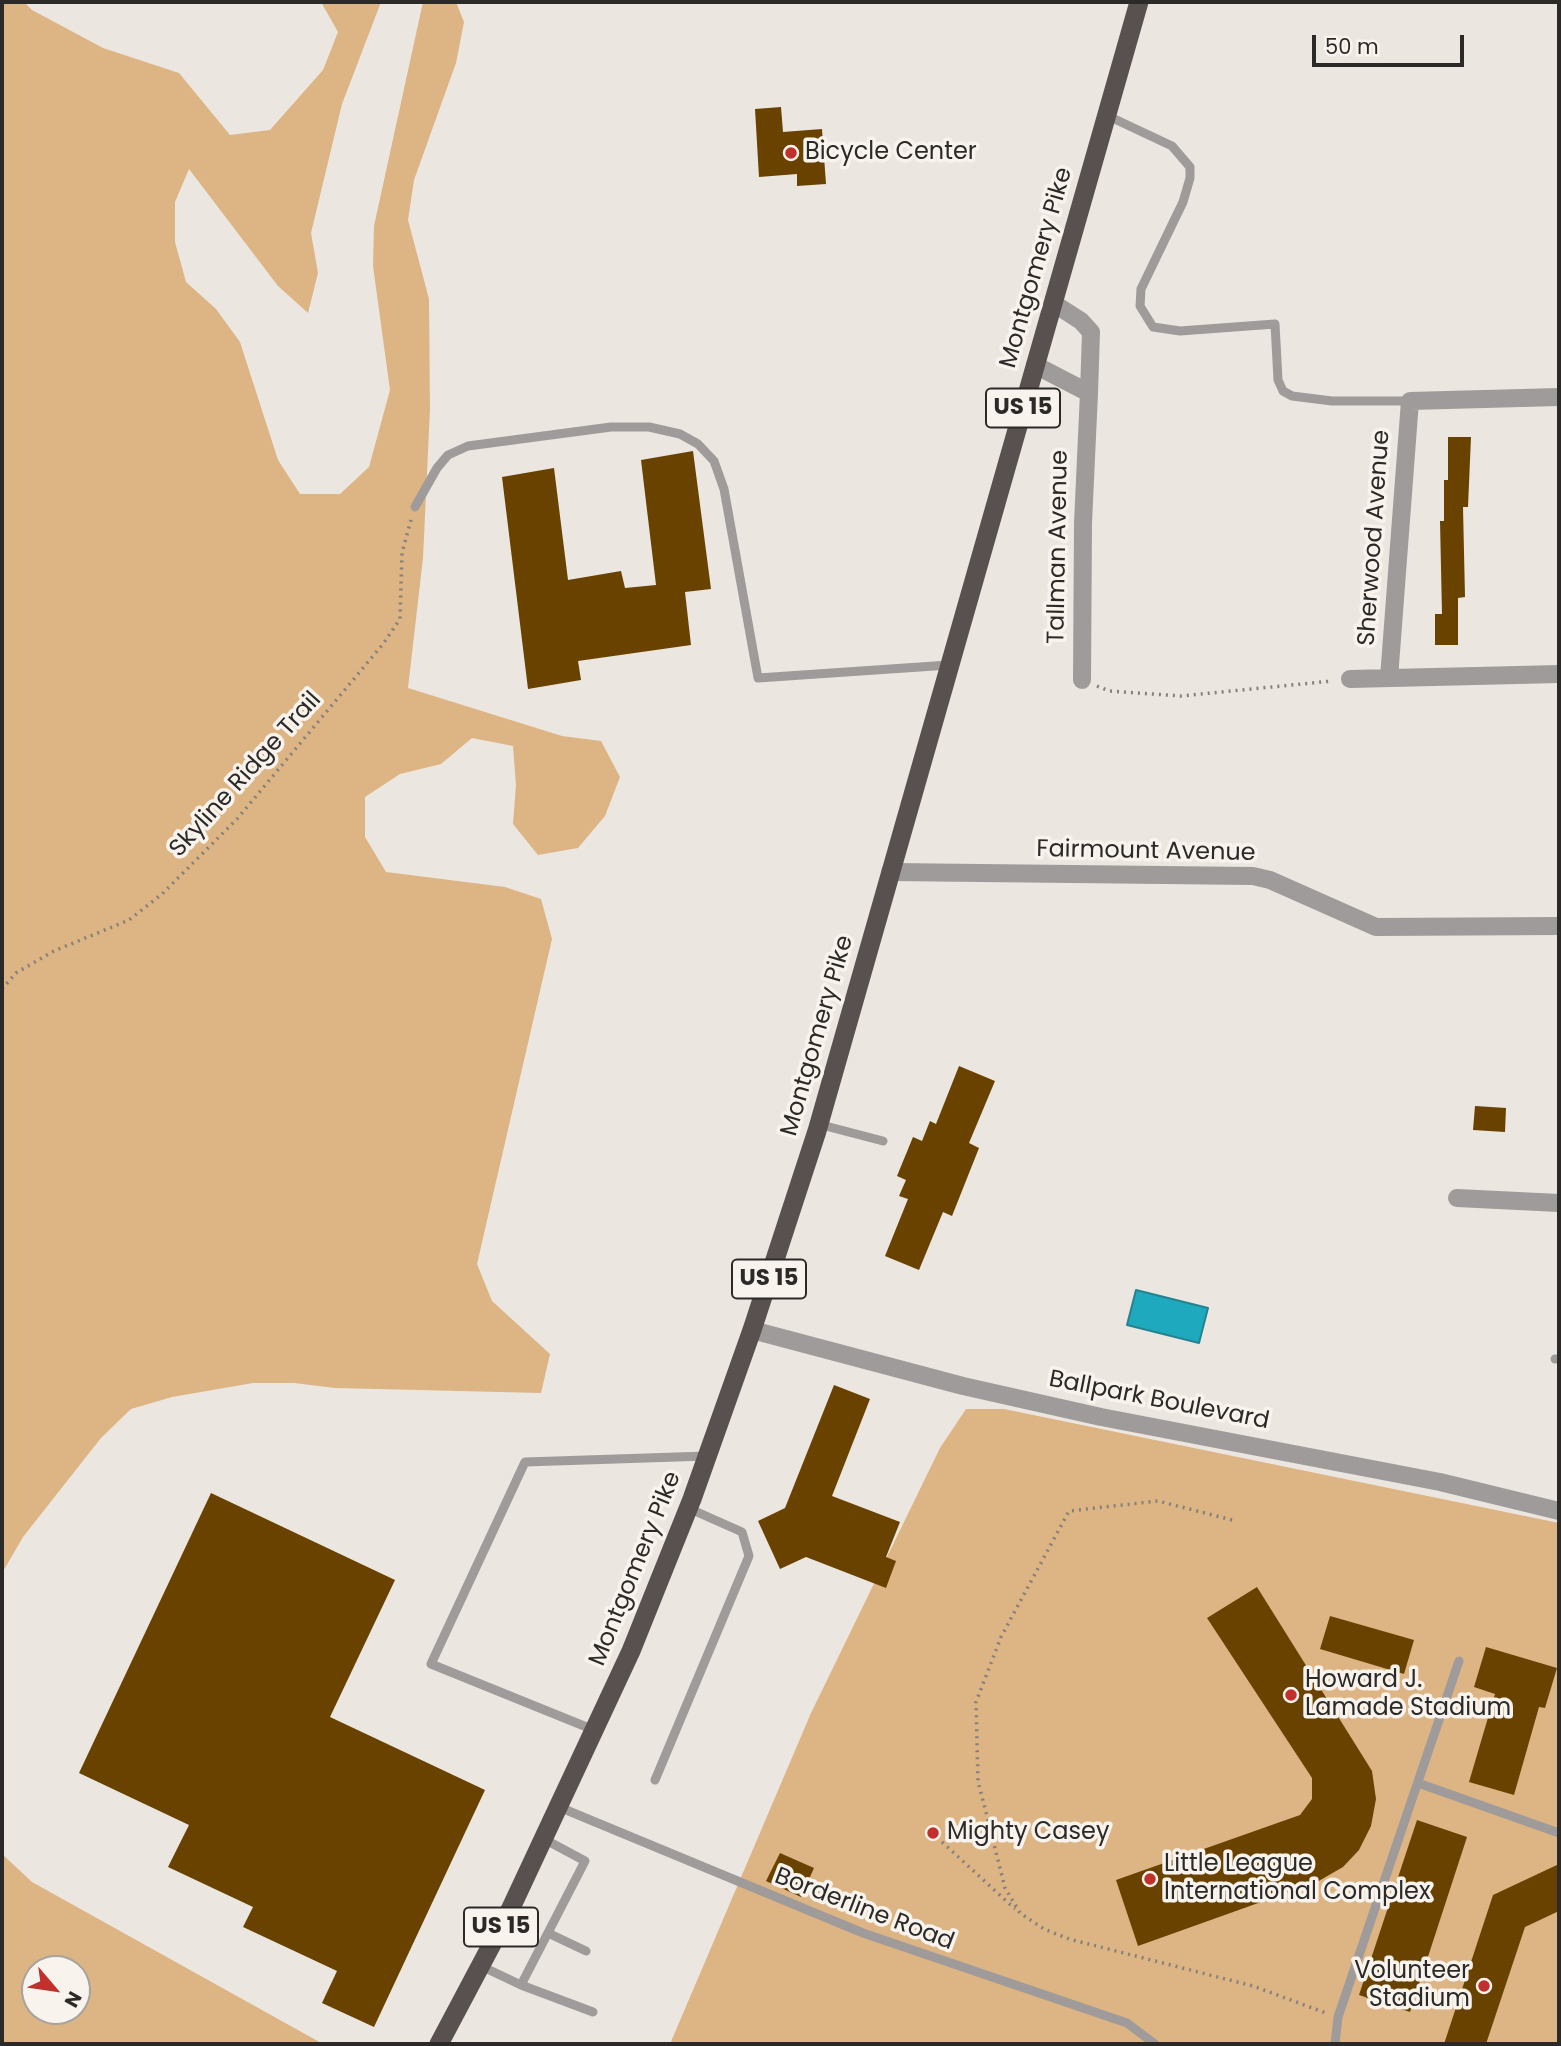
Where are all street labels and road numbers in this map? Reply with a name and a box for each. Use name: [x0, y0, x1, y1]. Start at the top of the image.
street label: Montgomery Pike: [995, 164, 1079, 372]
road number: US 15: [986, 388, 1060, 428]
street label: Sherwood Avenue: [1353, 429, 1397, 647]
street label: Tallman Avenue: [1043, 450, 1075, 644]
street label: Skyline Ridge Trail: [164, 686, 328, 864]
street label: Fairmount Avenue: [1036, 836, 1256, 868]
street label: Montgomery Pike: [776, 932, 860, 1140]
road number: US 15: [732, 1260, 806, 1298]
street label: Ballpark Boulevard: [1046, 1365, 1272, 1437]
street label: Montgomery Pike: [584, 1468, 688, 1670]
street label: Borderline Road: [770, 1863, 958, 1957]
road number: US 15: [464, 1908, 538, 1946]

